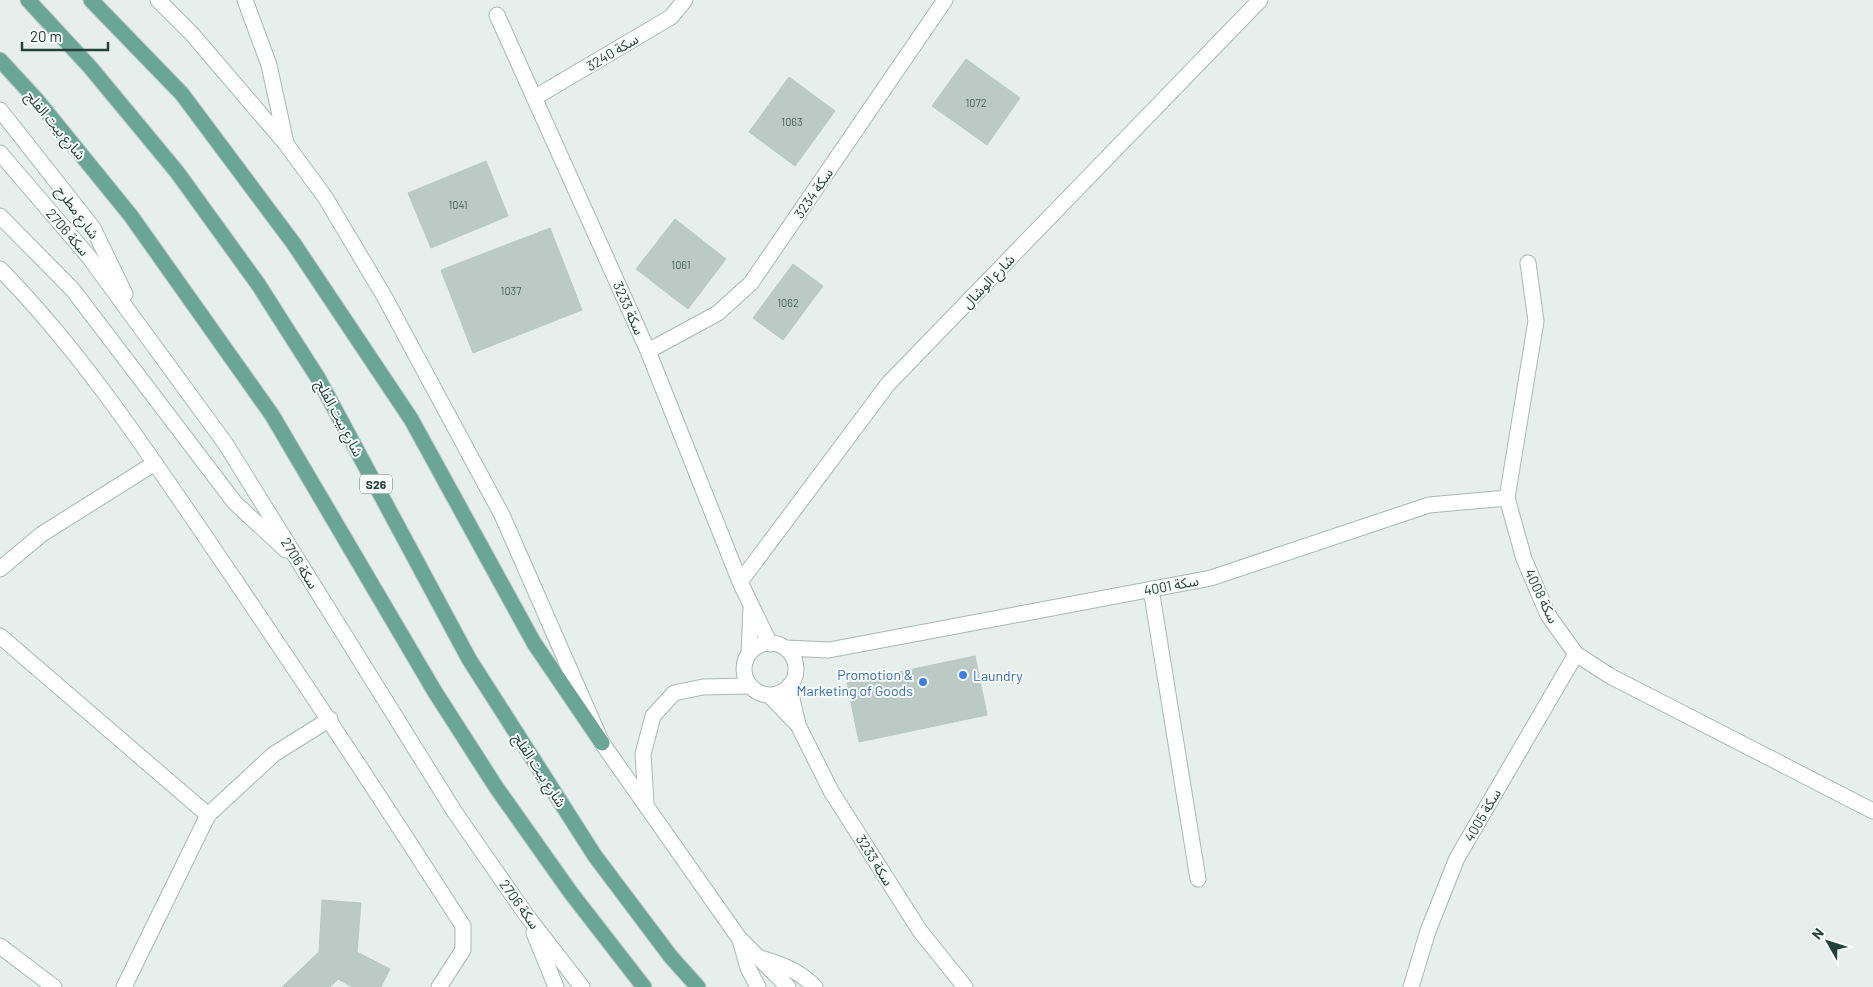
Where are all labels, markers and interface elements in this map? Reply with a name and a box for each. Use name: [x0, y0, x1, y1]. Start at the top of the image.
scale bar: [22, 20, 109, 52]
text: 20 m: [30, 27, 62, 45]
street label: سكة 3240: [583, 30, 641, 74]
street label: شارع بيت الفلج: [20, 87, 90, 165]
house number: 1072: [965, 96, 987, 109]
house number: 1063: [781, 115, 803, 128]
street label: سكة 3234: [790, 164, 836, 221]
street label: شارع مطرح: [51, 182, 103, 244]
house number: 1041: [449, 198, 467, 211]
street label: سكة 2706: [43, 205, 93, 259]
street label: شارع الوشال: [958, 250, 1020, 314]
house number: 1061: [671, 258, 691, 271]
street label: سكة 3233: [610, 279, 648, 337]
house number: 1037: [501, 284, 521, 297]
house number: 1062: [777, 296, 799, 309]
street label: شارع بيت الفلج: [310, 377, 367, 461]
road number: S26: [360, 474, 392, 494]
street label: سكة 2706: [278, 534, 322, 592]
street label: سكة 4008: [1522, 566, 1562, 626]
street label: سكة 4001: [1142, 571, 1200, 599]
place label: Promotion & Marketing of Goods: [797, 666, 913, 699]
place label: Laundry: [973, 667, 1023, 684]
marker: Laundry: [957, 669, 969, 681]
marker: Promotion & Marketing of Goods: [917, 676, 929, 688]
street label: شارع بيت الفلج: [507, 730, 570, 812]
street label: سكة 4005: [1460, 785, 1504, 845]
street label: سكة 3233: [853, 831, 897, 889]
street label: سكة 2706: [496, 876, 544, 932]
north arrow: [1803, 917, 1853, 967]
text: N: [1808, 925, 1827, 942]

